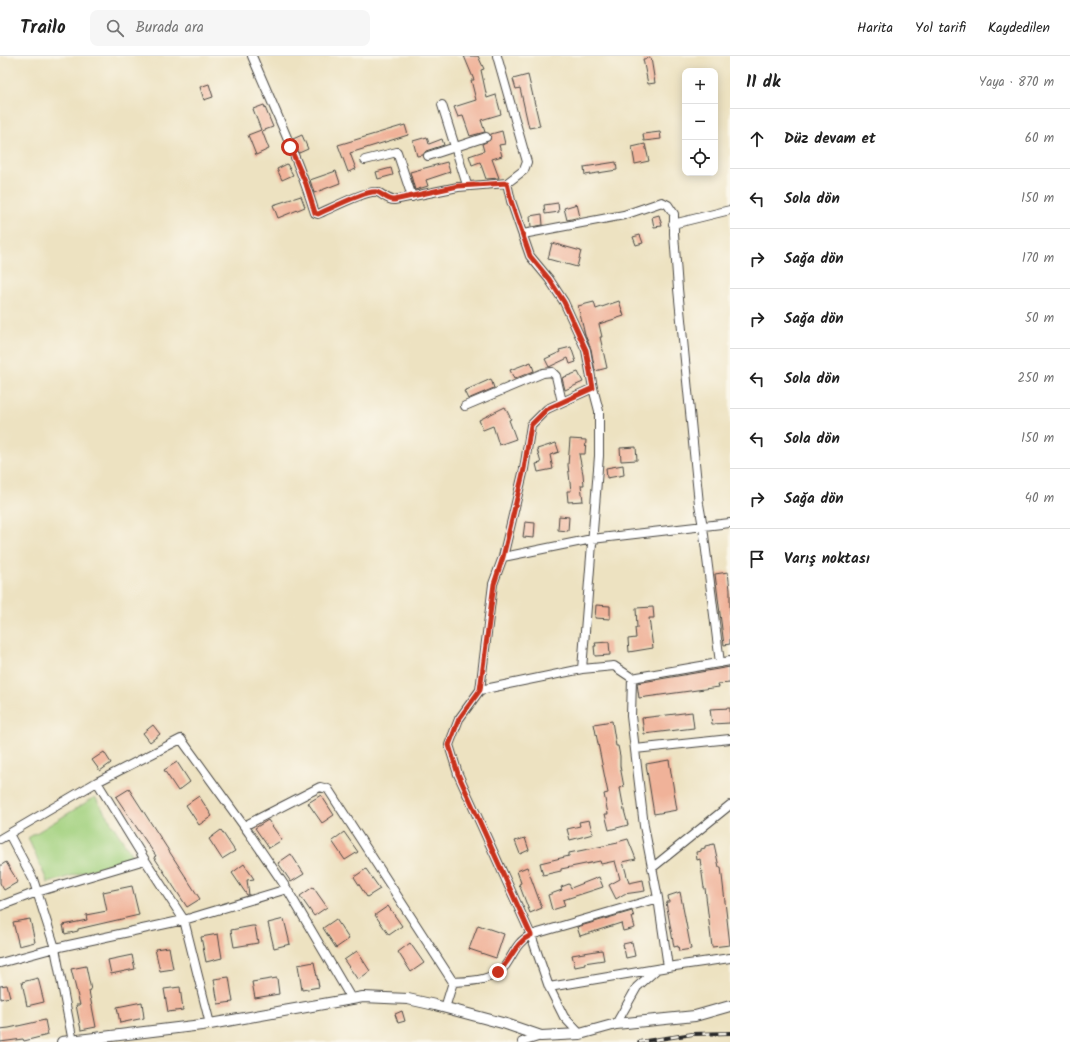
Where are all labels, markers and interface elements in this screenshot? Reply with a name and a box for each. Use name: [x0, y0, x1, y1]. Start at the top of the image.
search box: [90, 10, 370, 46]
text: Trailo: [20, 13, 66, 43]
text: Burada ara: [136, 16, 204, 40]
icon: search: [104, 17, 126, 39]
text: Harita: [857, 17, 893, 39]
text: Yol tarifi: [915, 17, 966, 39]
text: Kaydedilen: [988, 17, 1050, 39]
map controls: [682, 68, 718, 176]
button: +: [682, 68, 718, 104]
text: 11 dk: [746, 69, 780, 96]
text: Yaya · 870 m: [979, 72, 1054, 93]
button: −: [682, 104, 718, 140]
text: Düz devam et: [784, 127, 876, 151]
icon: ahead: [746, 128, 768, 150]
text: 60 m: [1025, 128, 1054, 149]
route start: [281, 138, 299, 156]
button: locate: [682, 140, 718, 176]
text: Sola dön: [784, 187, 840, 211]
icon: left: [746, 188, 768, 210]
text: 150 m: [1021, 188, 1054, 209]
text: Sağa dön: [784, 247, 844, 271]
icon: right: [746, 248, 768, 270]
text: 170 m: [1022, 248, 1054, 269]
text: Sağa dön: [784, 307, 844, 331]
icon: right: [746, 308, 768, 330]
text: 50 m: [1025, 308, 1054, 329]
text: Sola dön: [784, 367, 840, 391]
icon: left: [746, 368, 768, 390]
text: 250 m: [1017, 368, 1054, 389]
text: Sola dön: [784, 427, 840, 451]
icon: left: [746, 428, 768, 450]
text: 150 m: [1021, 428, 1054, 449]
text: Sağa dön: [784, 487, 844, 511]
icon: right: [746, 488, 768, 510]
text: 40 m: [1025, 488, 1054, 509]
text: Varış noktası: [784, 547, 870, 571]
icon: arrive: [746, 548, 768, 570]
route end: [489, 963, 507, 981]

